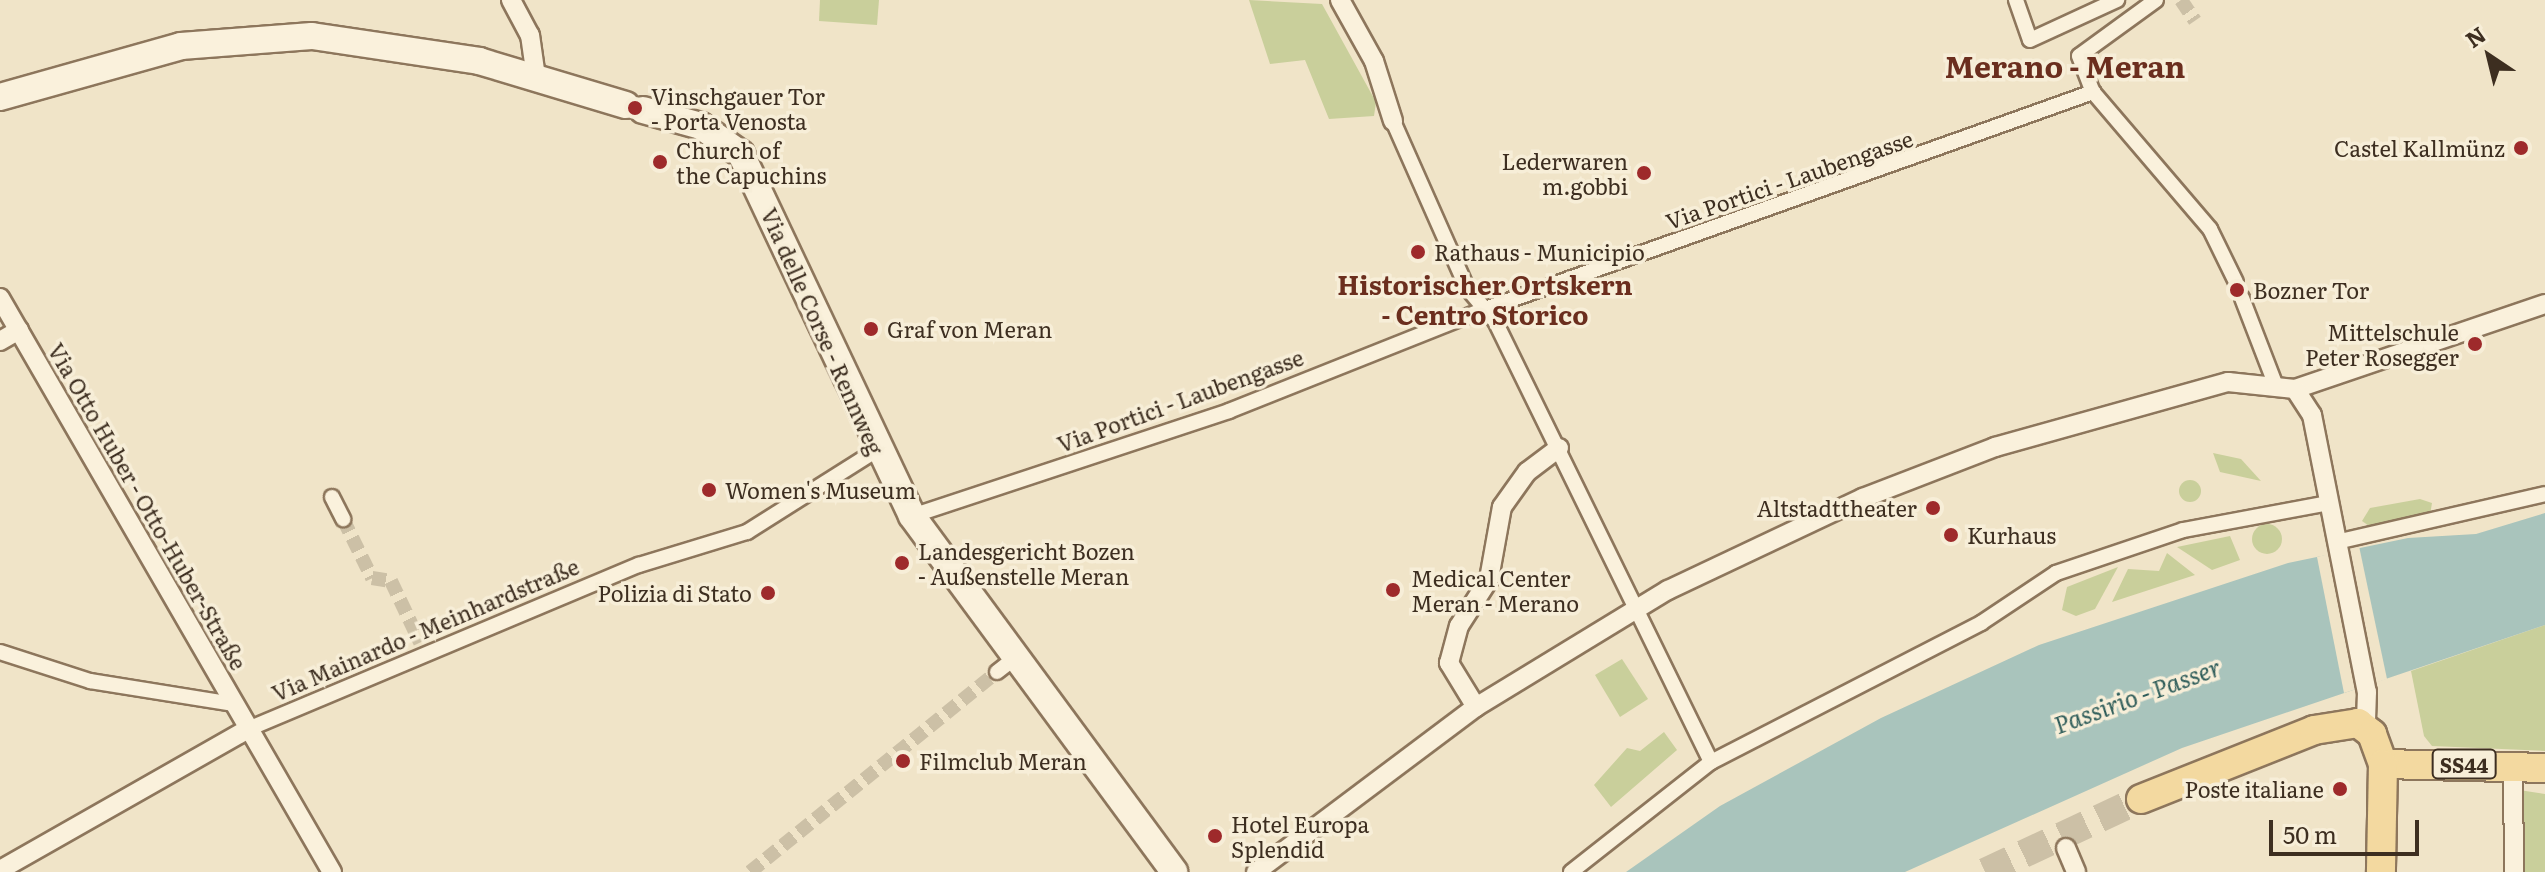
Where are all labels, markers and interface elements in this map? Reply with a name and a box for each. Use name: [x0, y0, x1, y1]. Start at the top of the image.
north arrow: [2449, 16, 2529, 96]
text: N: [2458, 17, 2492, 55]
district label: Merano - Meran: [1945, 47, 2185, 83]
place label: Vinschgauer Tor - Porta Venosta: [651, 82, 825, 134]
marker: Vinschgauer Tor - Porta Venosta: [626, 99, 644, 117]
street label: Via Portici - Laubengasse: [1662, 124, 1916, 234]
place label: Castel Kallmünz: [2334, 135, 2505, 161]
place label: Church of the Capuchins: [676, 136, 826, 188]
marker: Castel Kallmünz: [2512, 139, 2530, 157]
place label: Lederwaren m.gobbi: [1501, 147, 1628, 198]
marker: Church of the Capuchins: [651, 153, 669, 171]
marker: Lederwaren m.gobbi: [1635, 164, 1653, 182]
street label: Via delle Corse - Rennweg: [757, 203, 889, 459]
place label: Rathaus - Municipio: [1434, 239, 1645, 265]
marker: Rathaus - Municipio: [1409, 243, 1427, 261]
district label: Historischer Ortskern - Centro Storico: [1337, 268, 1633, 330]
place label: Bozner Tor: [2253, 277, 2369, 303]
marker: Bozner Tor: [2228, 281, 2246, 299]
place label: Graf von Meran: [887, 316, 1052, 342]
place label: Mittelschule Peter Rosegger: [2305, 318, 2459, 370]
marker: Graf von Meran: [862, 320, 880, 338]
marker: Mittelschule Peter Rosegger: [2466, 335, 2484, 353]
street label: Via Otto Huber - Otto-Huber-Straße: [43, 338, 253, 674]
street label: Via Portici - Laubengasse: [1053, 343, 1307, 457]
place label: Women's Museum: [725, 477, 916, 503]
marker: Women's Museum: [700, 481, 718, 499]
place label: Altstadttheater: [1757, 495, 1917, 521]
marker: Altstadttheater: [1924, 499, 1942, 517]
place label: Kurhaus: [1967, 522, 2056, 548]
marker: Kurhaus: [1942, 526, 1960, 544]
place label: Landesgericht Bozen - Außenstelle Meran: [918, 537, 1135, 588]
street label: Via Mainardo - Meinhardstraße: [268, 552, 582, 706]
marker: Landesgericht Bozen - Außenstelle Meran: [893, 554, 911, 572]
place label: Medical Center Meran - Merano: [1411, 564, 1579, 616]
marker: Medical Center Meran - Merano: [1382, 579, 1404, 601]
place label: Polizia di Stato: [598, 580, 752, 606]
marker: Polizia di Stato: [759, 584, 777, 602]
water label: Passirio - Passer: [2050, 651, 2224, 739]
place label: Filmclub Meran: [919, 748, 1087, 774]
road number: SS44: [2430, 748, 2498, 780]
marker: Filmclub Meran: [894, 752, 912, 770]
place label: Poste italiane: [2184, 776, 2324, 802]
marker: Poste italiane: [2331, 780, 2349, 798]
scale bar: [2273, 804, 2423, 854]
place label: Hotel Europa Splendid: [1231, 810, 1369, 862]
text: 50 m: [2283, 816, 2337, 851]
marker: Hotel Europa Splendid: [1206, 827, 1224, 845]

